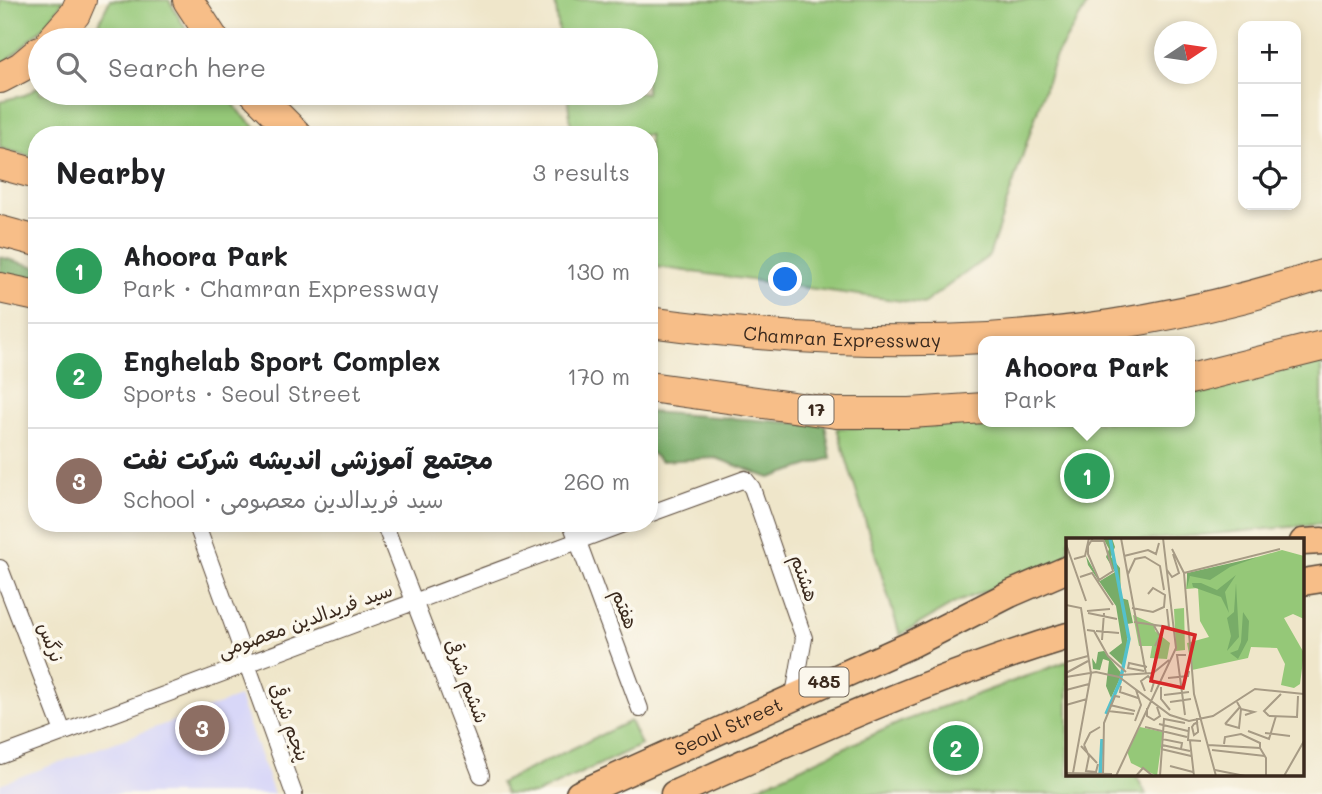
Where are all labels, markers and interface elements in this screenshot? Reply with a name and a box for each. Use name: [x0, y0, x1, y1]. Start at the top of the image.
north arrow: [1154, 21, 1217, 84]
map controls: [1238, 21, 1301, 210]
button: +: [1238, 21, 1301, 84]
search box: [28, 28, 658, 105]
icon: search: [52, 48, 90, 86]
text: Search here: [108, 50, 266, 84]
button: −: [1238, 84, 1301, 147]
button: locate: [1238, 147, 1301, 210]
text: Nearby: [56, 152, 166, 192]
text: 3 results: [533, 157, 630, 187]
text: Ahoora Park: [123, 239, 288, 273]
text: 1: [74, 256, 84, 286]
text: 130 m: [566, 256, 630, 286]
your location: [768, 262, 802, 296]
text: Park · Chamran Expressway: [123, 273, 439, 303]
street label: Chamran Expressway: [742, 320, 941, 352]
popup: [978, 336, 1195, 427]
text: Enghelab Sport Complex: [123, 344, 441, 378]
text: Ahoora Park: [1004, 350, 1169, 384]
text: 2: [73, 361, 85, 391]
text: 170 m: [567, 361, 630, 391]
text: Sports · Seoul Street: [123, 378, 361, 408]
text: Park: [1004, 384, 1056, 414]
road number: 17: [798, 396, 834, 424]
text: مجتمع آموزشی اندیشه شرکت نفت: [123, 442, 493, 476]
pin: 1: [1064, 450, 1110, 502]
text: 3: [72, 466, 86, 496]
text: 260 m: [563, 466, 630, 496]
text: School · سید فریدالدین معصومی: [123, 484, 443, 514]
inset map: [1066, 538, 1304, 776]
street label: هشتم: [783, 551, 825, 606]
street label: سید فریدالدین معصومی: [214, 576, 396, 664]
street label: هفتم: [604, 585, 644, 633]
street label: نرگس: [32, 618, 70, 665]
street label: ششم شرقی: [437, 635, 495, 728]
road number: 485: [800, 668, 848, 696]
street label: پنجم شرقی: [262, 679, 316, 765]
street label: Seoul Street: [671, 691, 786, 761]
pin: 3: [179, 702, 225, 754]
pin: 2: [933, 722, 979, 774]

